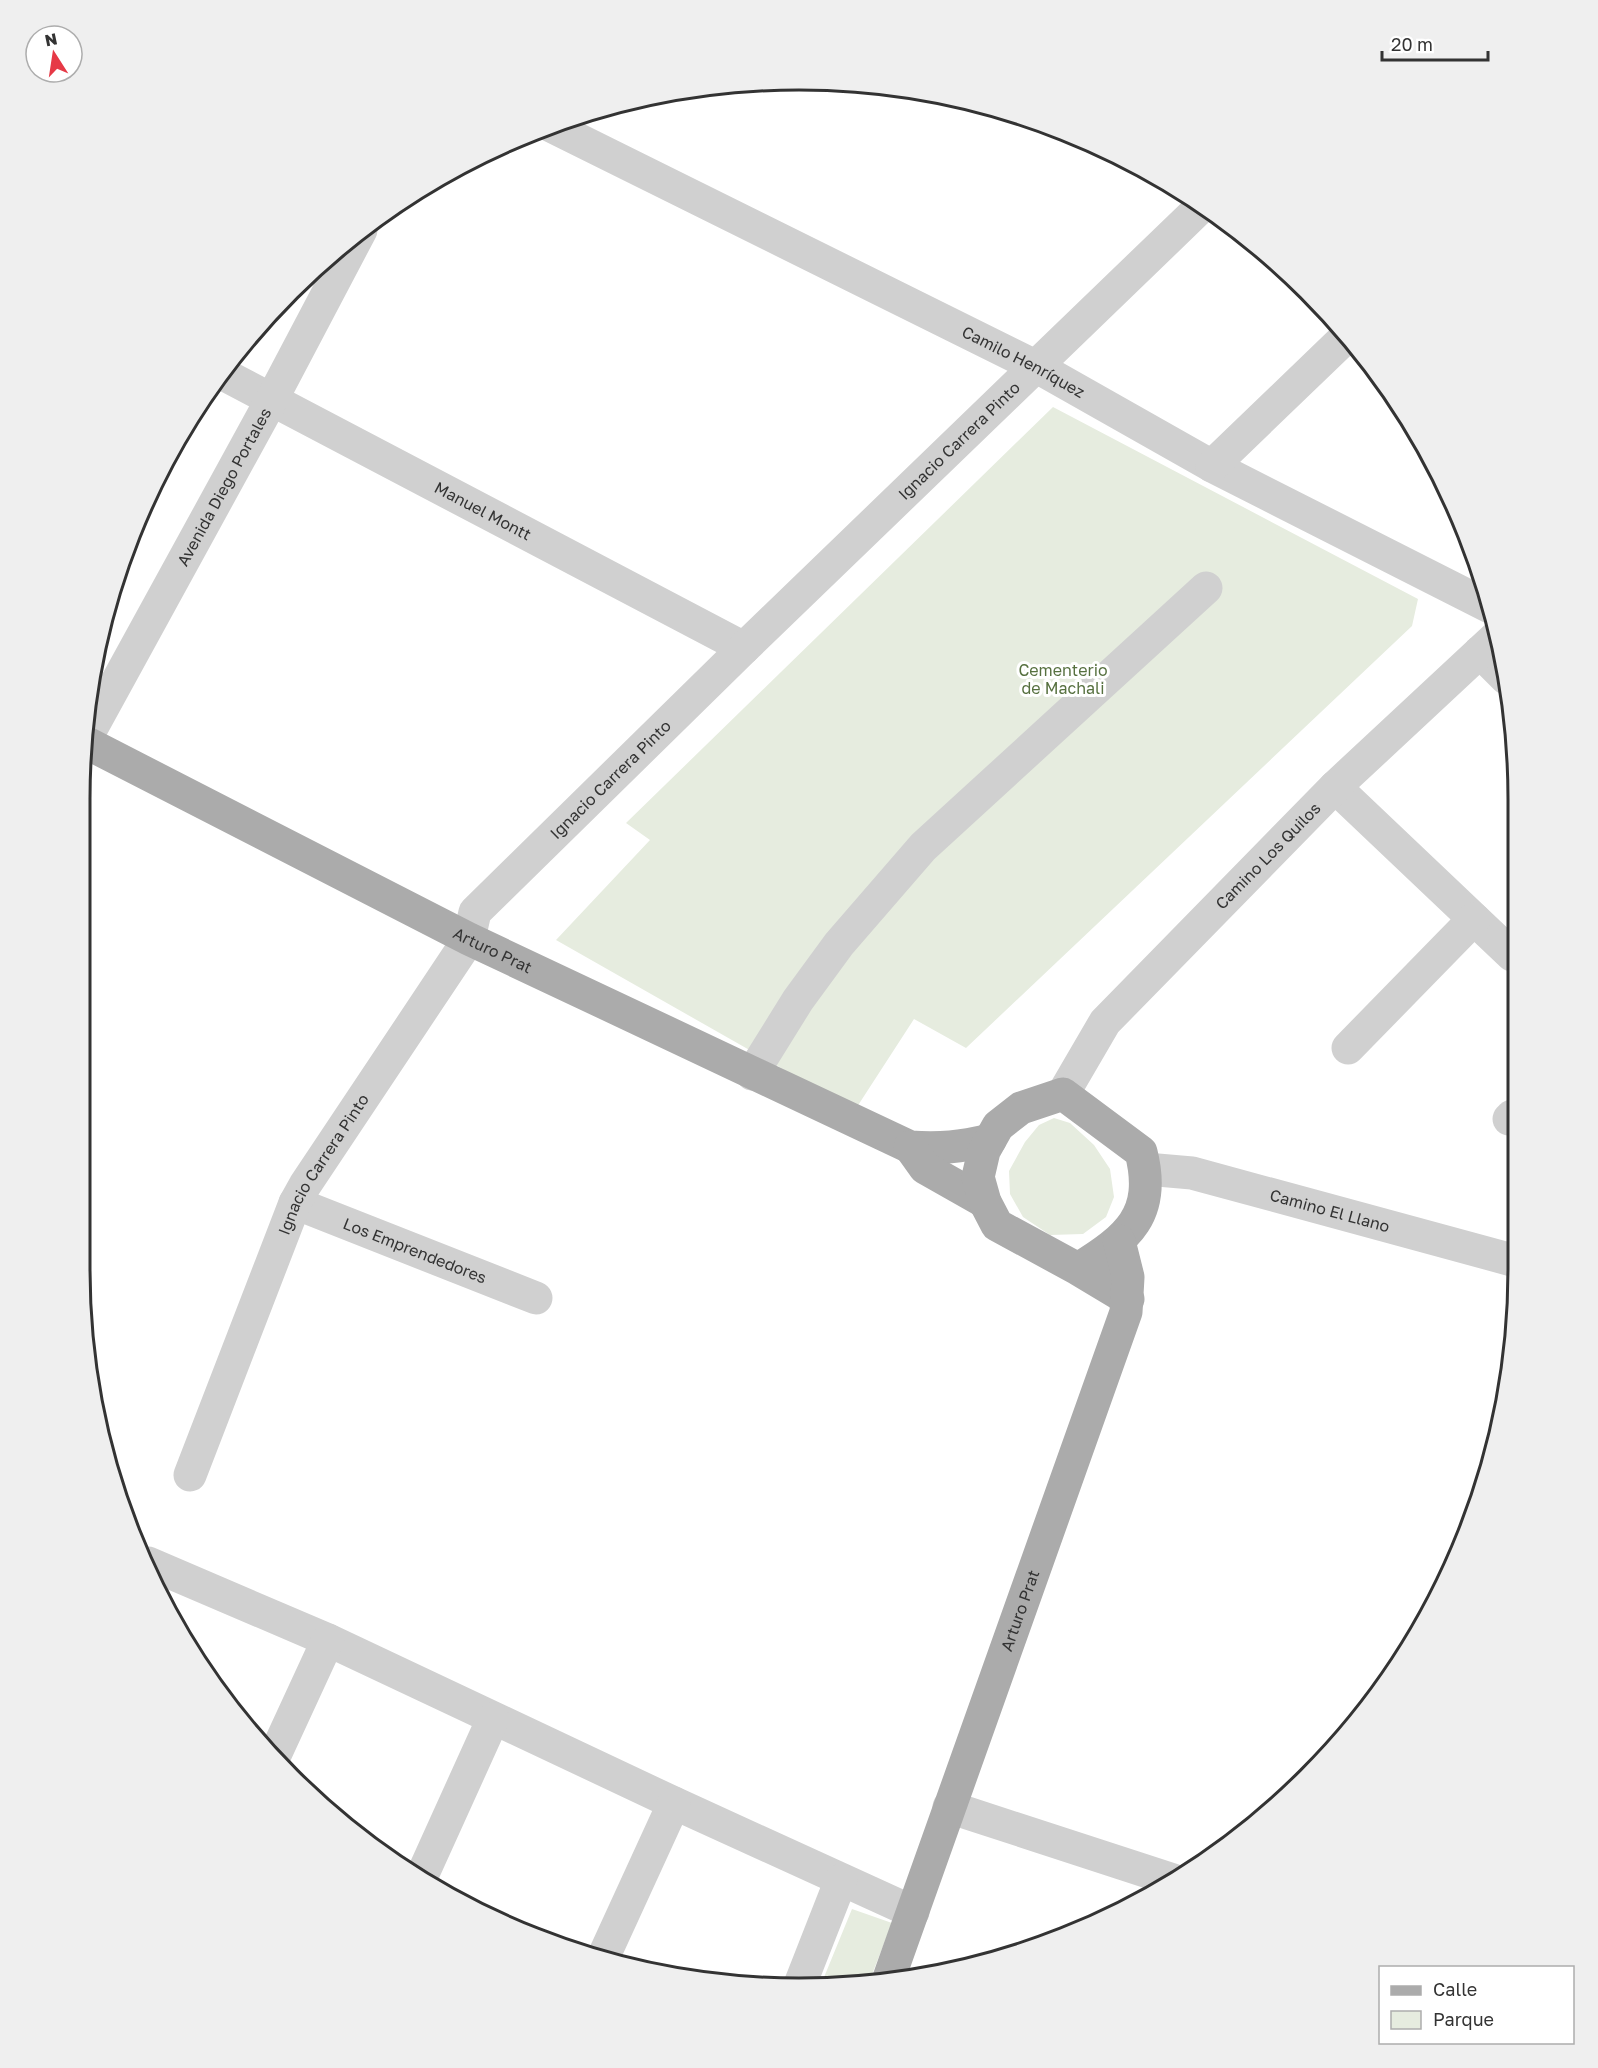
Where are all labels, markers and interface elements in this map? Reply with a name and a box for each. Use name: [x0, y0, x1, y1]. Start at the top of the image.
north arrow: [24, 24, 84, 84]
scale bar: [1382, 24, 1488, 62]
text: N: [43, 28, 59, 50]
text: 20 m: [1391, 33, 1433, 55]
street label: Camilo Henríquez: [959, 321, 1088, 402]
street label: Ignacio Carrera Pinto: [894, 377, 1024, 504]
street label: Avenida Diego Portales: [172, 404, 275, 570]
street label: Manuel Montt: [431, 477, 535, 544]
park label: Cementerio de Machali: [1018, 660, 1108, 698]
street label: Ignacio Carrera Pinto: [546, 716, 675, 843]
street label: Camino Los Quilos: [1211, 798, 1324, 913]
street label: Arturo Prat: [450, 923, 535, 977]
street label: Ignacio Carrera Pinto: [274, 1090, 373, 1238]
street label: Camino El Llano: [1268, 1185, 1392, 1236]
street label: Los Emprendedores: [340, 1213, 490, 1288]
street label: Arturo Prat: [996, 1567, 1043, 1654]
legend: [1379, 1966, 1574, 2044]
text: Calle: [1433, 1978, 1477, 2000]
text: Parque: [1433, 2008, 1494, 2030]

